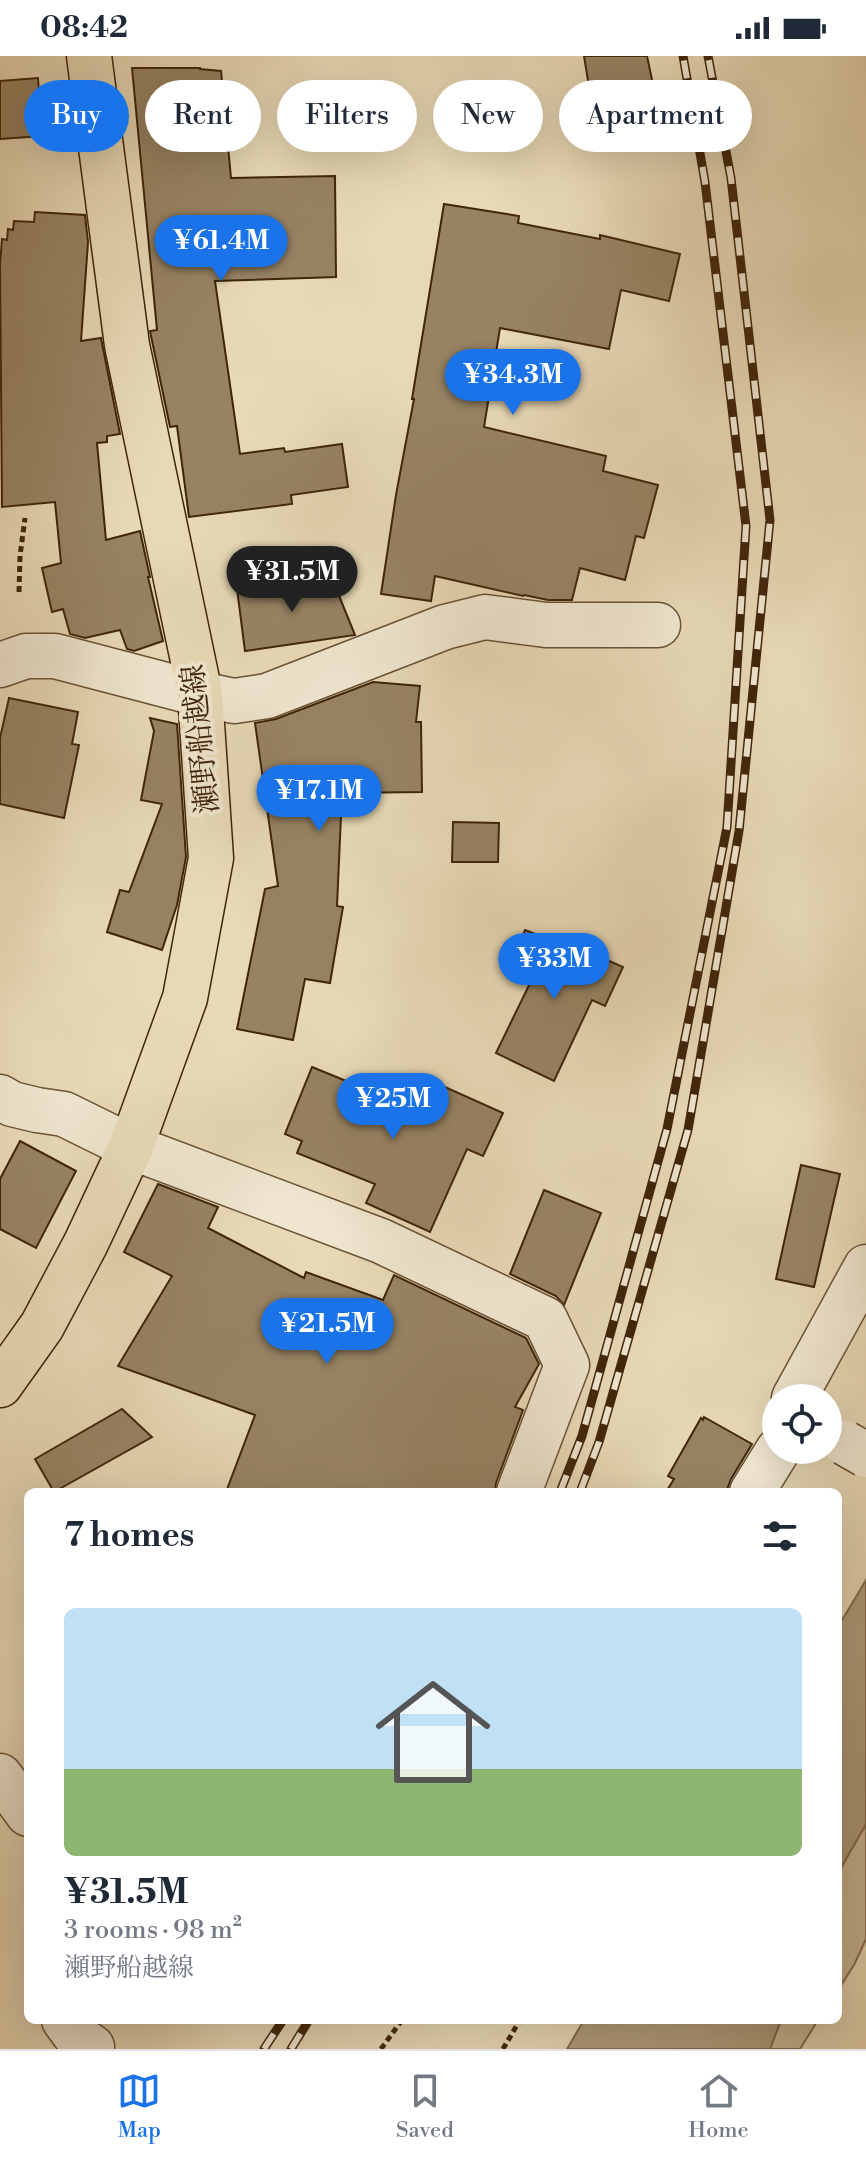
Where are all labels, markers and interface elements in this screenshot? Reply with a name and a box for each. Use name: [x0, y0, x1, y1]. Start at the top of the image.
text: 08:42: [40, 9, 128, 47]
chip: Buy: [24, 80, 129, 152]
chip: Rent: [145, 80, 261, 152]
chip: Filters: [277, 80, 417, 152]
chip: New: [433, 80, 543, 152]
chip: Apartment: [559, 80, 752, 152]
pin: ¥61.4M: [156, 215, 286, 283]
text: ¥61.4M: [173, 225, 269, 257]
pin: ¥34.3M: [448, 349, 578, 417]
text: ¥34.3M: [463, 359, 563, 391]
pin: ¥31.5M: [227, 546, 357, 614]
text: ¥31.5M: [245, 556, 339, 588]
street label: 瀬野船越線: [174, 662, 228, 815]
pin: ¥17.1M: [254, 765, 384, 833]
text: ¥17.1M: [275, 775, 363, 807]
pin: ¥33M: [507, 933, 601, 1001]
text: ¥33M: [516, 943, 592, 975]
pin: ¥25M: [346, 1073, 440, 1141]
text: ¥25M: [355, 1083, 431, 1115]
pin: ¥21.5M: [262, 1298, 392, 1366]
text: ¥21.5M: [279, 1308, 375, 1340]
map controls: [762, 1384, 842, 1464]
button: locate: [762, 1384, 842, 1464]
icon: filters: [758, 1514, 802, 1558]
text: 7 homes: [64, 1515, 194, 1557]
icon: home: [361, 1660, 505, 1804]
text: ¥31.5M: [64, 1872, 188, 1914]
text: 3 rooms · 98 m²: [64, 1914, 242, 1946]
text: 瀬野船越線: [64, 1952, 194, 1984]
tab: Map: [117, 2069, 161, 2144]
tab: Saved: [396, 2069, 454, 2144]
tab: Home: [688, 2069, 749, 2144]

